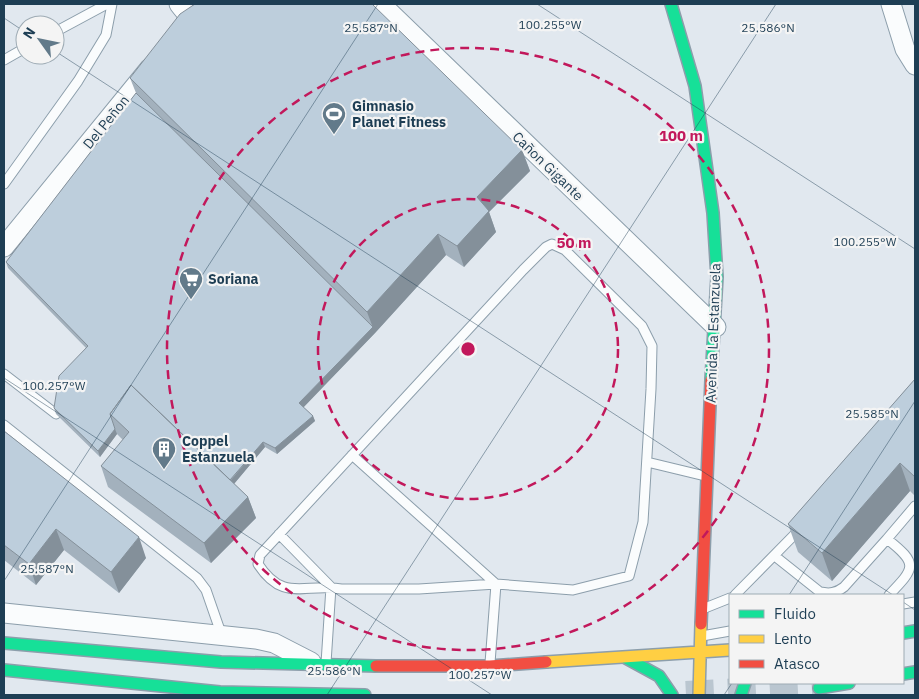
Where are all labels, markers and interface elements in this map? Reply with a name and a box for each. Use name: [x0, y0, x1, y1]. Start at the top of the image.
north arrow: [15, 15, 65, 65]
text: 100.255°W: [519, 17, 582, 32]
text: 25.587°N: [344, 20, 398, 35]
text: 25.586°N: [741, 20, 795, 35]
text: N: [19, 24, 39, 42]
street label: Del Peñon: [79, 92, 133, 152]
place label: Gimnasio Planet Fitness: [352, 97, 446, 131]
sports icon: Gimnasio Planet Fitness: [321, 101, 347, 135]
text: 100 m: [659, 126, 703, 145]
street label: Cañon Gigante: [509, 128, 587, 205]
text: 50 m: [557, 233, 591, 252]
text: 100.255°W: [834, 234, 897, 249]
street label: Avenida La Estanzuela: [702, 262, 724, 403]
supermarket icon: Soriana: [178, 266, 204, 300]
place label: Soriana: [208, 270, 259, 288]
centre of rings: [459, 340, 477, 358]
text: 100.257°W: [23, 378, 86, 393]
text: 25.585°N: [845, 406, 899, 421]
place label: Coppel Estanzuela: [182, 432, 255, 466]
building icon: Coppel Estanzuela: [151, 436, 177, 470]
text: 25.587°N: [20, 561, 74, 576]
legend: [729, 594, 904, 684]
text: Fluido: [774, 604, 816, 623]
text: Lento: [774, 629, 812, 648]
text: Atasco: [774, 654, 820, 673]
text: 25.586°N: [307, 663, 361, 678]
text: 100.257°W: [449, 667, 512, 682]

